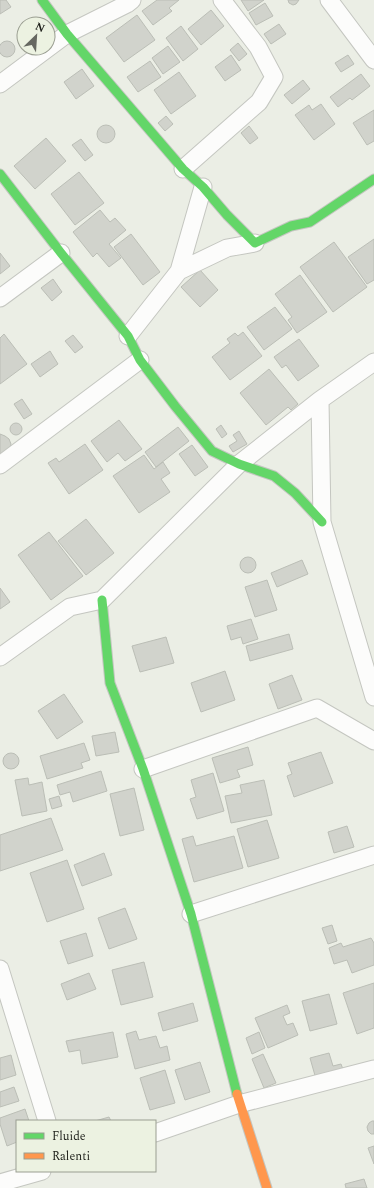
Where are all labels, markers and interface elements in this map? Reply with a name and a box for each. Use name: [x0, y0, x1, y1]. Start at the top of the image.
north arrow: [16, 16, 56, 56]
text: N: [32, 18, 48, 37]
legend: [16, 1120, 156, 1172]
text: Fluide: [52, 1127, 86, 1146]
text: Ralenti: [52, 1147, 90, 1166]

